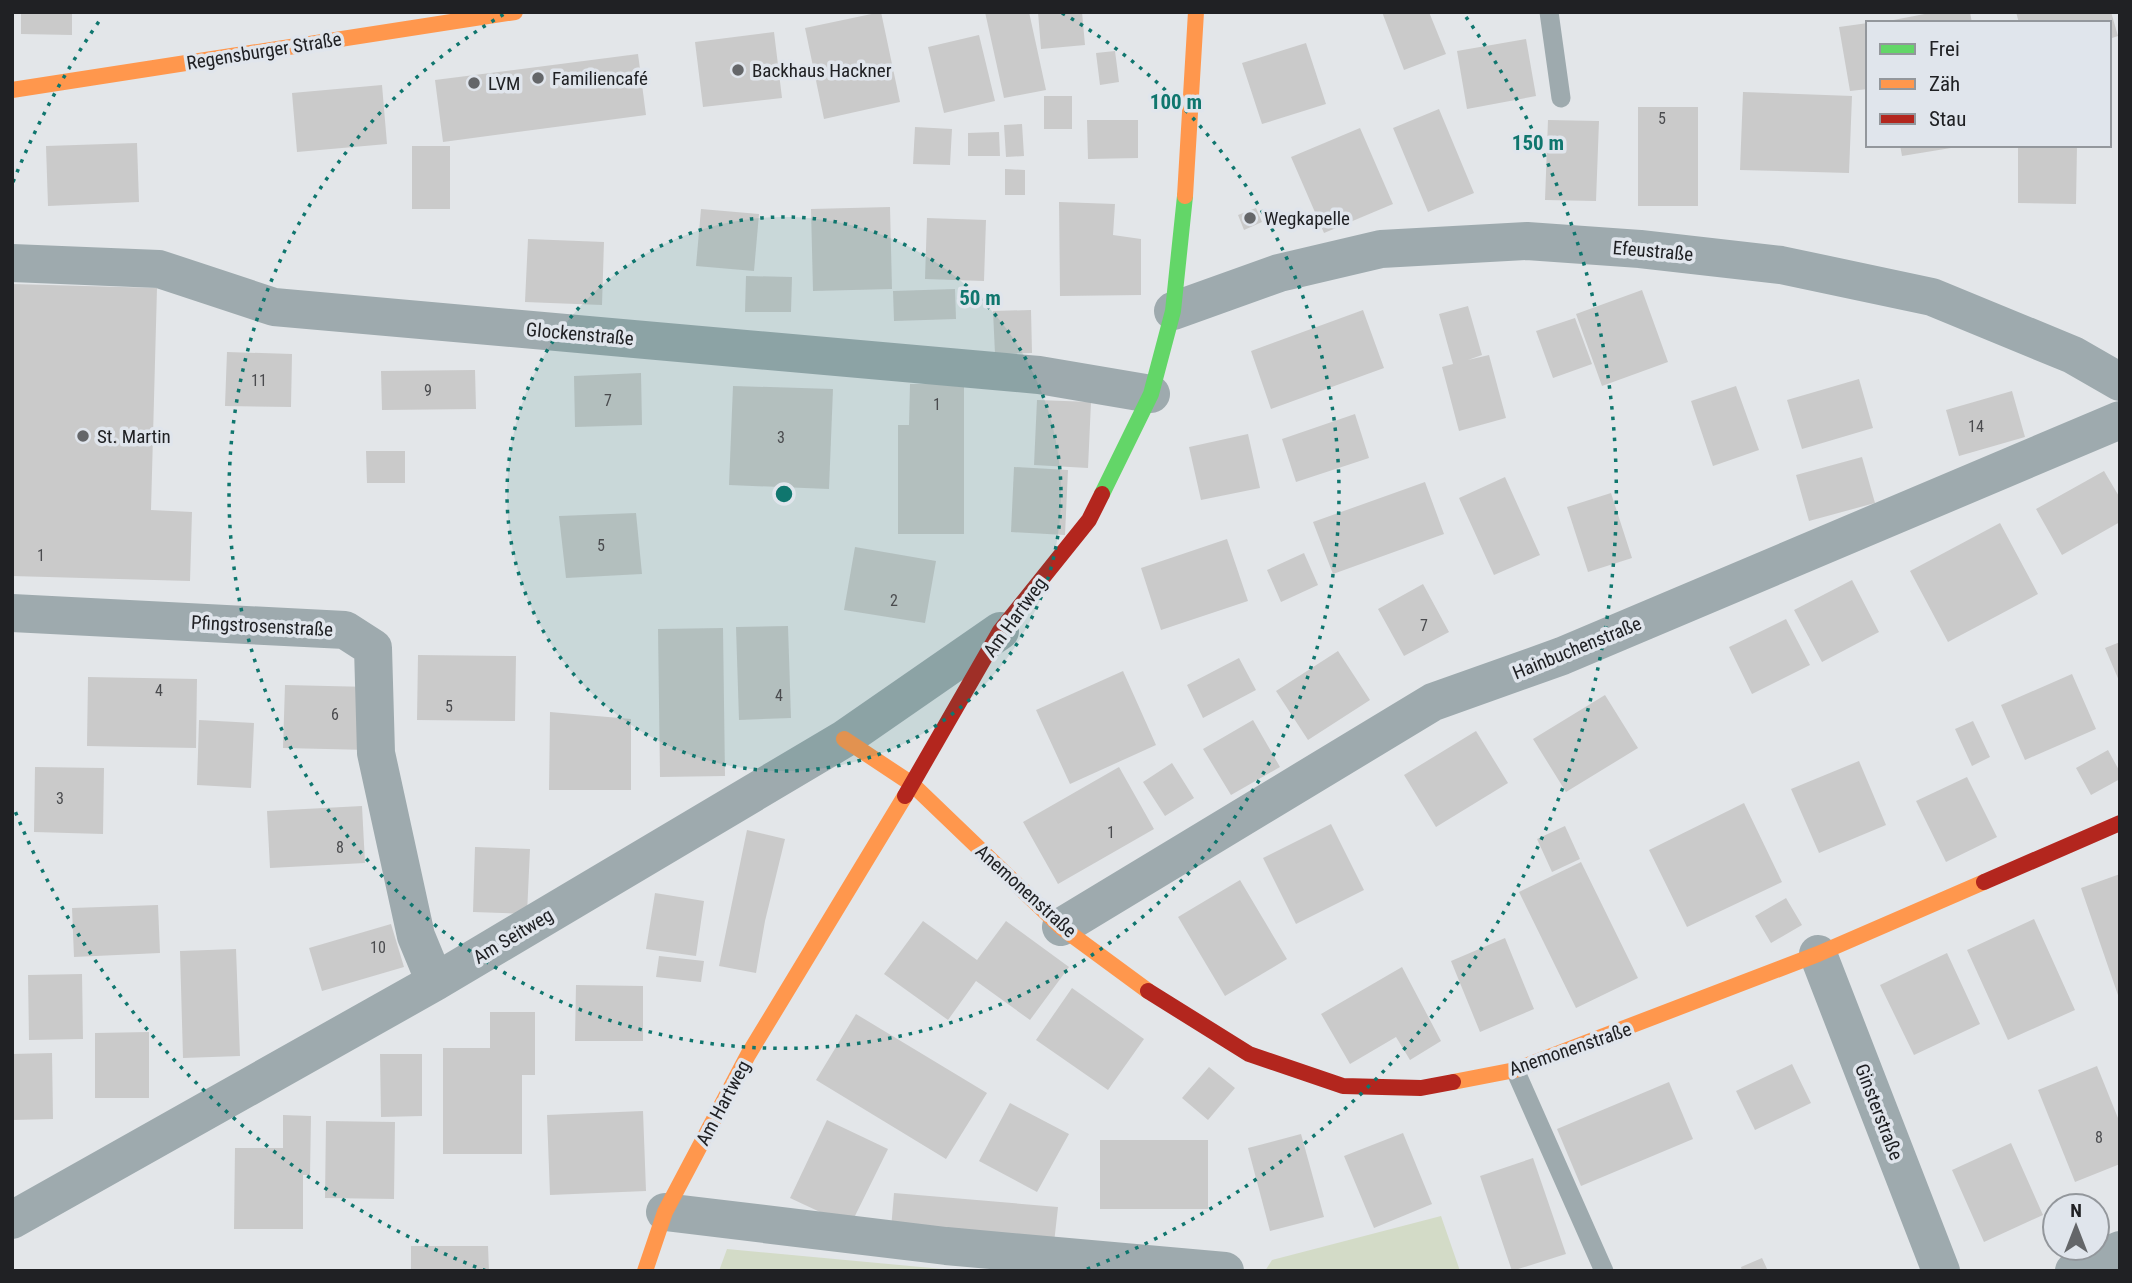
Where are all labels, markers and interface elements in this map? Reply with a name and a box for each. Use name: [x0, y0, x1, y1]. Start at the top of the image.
legend: [1866, 21, 2111, 147]
street label: Regensburger Straße: [185, 27, 343, 75]
text: Frei: [1929, 37, 1960, 61]
place label: Backhaus Hackner: [752, 59, 892, 82]
marker: Backhaus Hackner: [730, 62, 746, 78]
place label: Familiencafé: [552, 67, 648, 90]
marker: Familiencafé: [530, 70, 546, 86]
place label: LVM: [488, 72, 520, 95]
text: Zäh: [1929, 72, 1960, 96]
marker: LVM: [466, 75, 482, 91]
text: 100 m: [1150, 90, 1202, 114]
text: Stau: [1929, 107, 1966, 131]
house number: 5: [1658, 109, 1666, 128]
text: 150 m: [1512, 131, 1564, 155]
place label: Wegkapelle: [1264, 207, 1350, 230]
marker: Wegkapelle: [1242, 210, 1258, 226]
street label: Efeustraße: [1612, 236, 1694, 266]
text: 50 m: [959, 286, 1001, 310]
street label: Glockenstraße: [525, 318, 635, 350]
house number: 11: [251, 371, 267, 390]
house number: 9: [424, 381, 432, 400]
house number: 7: [604, 391, 612, 410]
house number: 1: [933, 395, 941, 414]
house number: 14: [1968, 417, 1984, 436]
place label: St. Martin: [97, 425, 171, 448]
marker: St. Martin: [75, 428, 91, 444]
house number: 3: [777, 428, 785, 447]
centre of rings: [772, 482, 796, 506]
house number: 5: [597, 536, 605, 555]
house number: 1: [37, 546, 45, 565]
street label: Am Hartweg: [978, 573, 1052, 661]
house number: 2: [890, 591, 898, 610]
street label: Pfingstrosenstraße: [190, 611, 334, 641]
street label: Hainbuchenstraße: [1509, 612, 1645, 684]
house number: 7: [1420, 616, 1428, 635]
house number: 4: [155, 681, 163, 700]
house number: 4: [775, 686, 783, 705]
house number: 5: [445, 697, 453, 716]
house number: 6: [331, 705, 339, 724]
house number: 3: [56, 789, 64, 808]
house number: 1: [1107, 823, 1115, 842]
house number: 8: [336, 838, 344, 857]
street label: Anemonenstraße: [971, 840, 1081, 942]
street label: Am Seitweg: [469, 903, 557, 969]
house number: 10: [370, 938, 386, 957]
street label: Anemonenstraße: [1506, 1017, 1634, 1081]
street label: Am Hartweg: [691, 1057, 755, 1149]
street label: Ginsterstraße: [1850, 1061, 1908, 1164]
house number: 8: [2095, 1128, 2103, 1147]
north arrow: [2041, 1192, 2111, 1262]
text: N: [2070, 1199, 2082, 1222]

